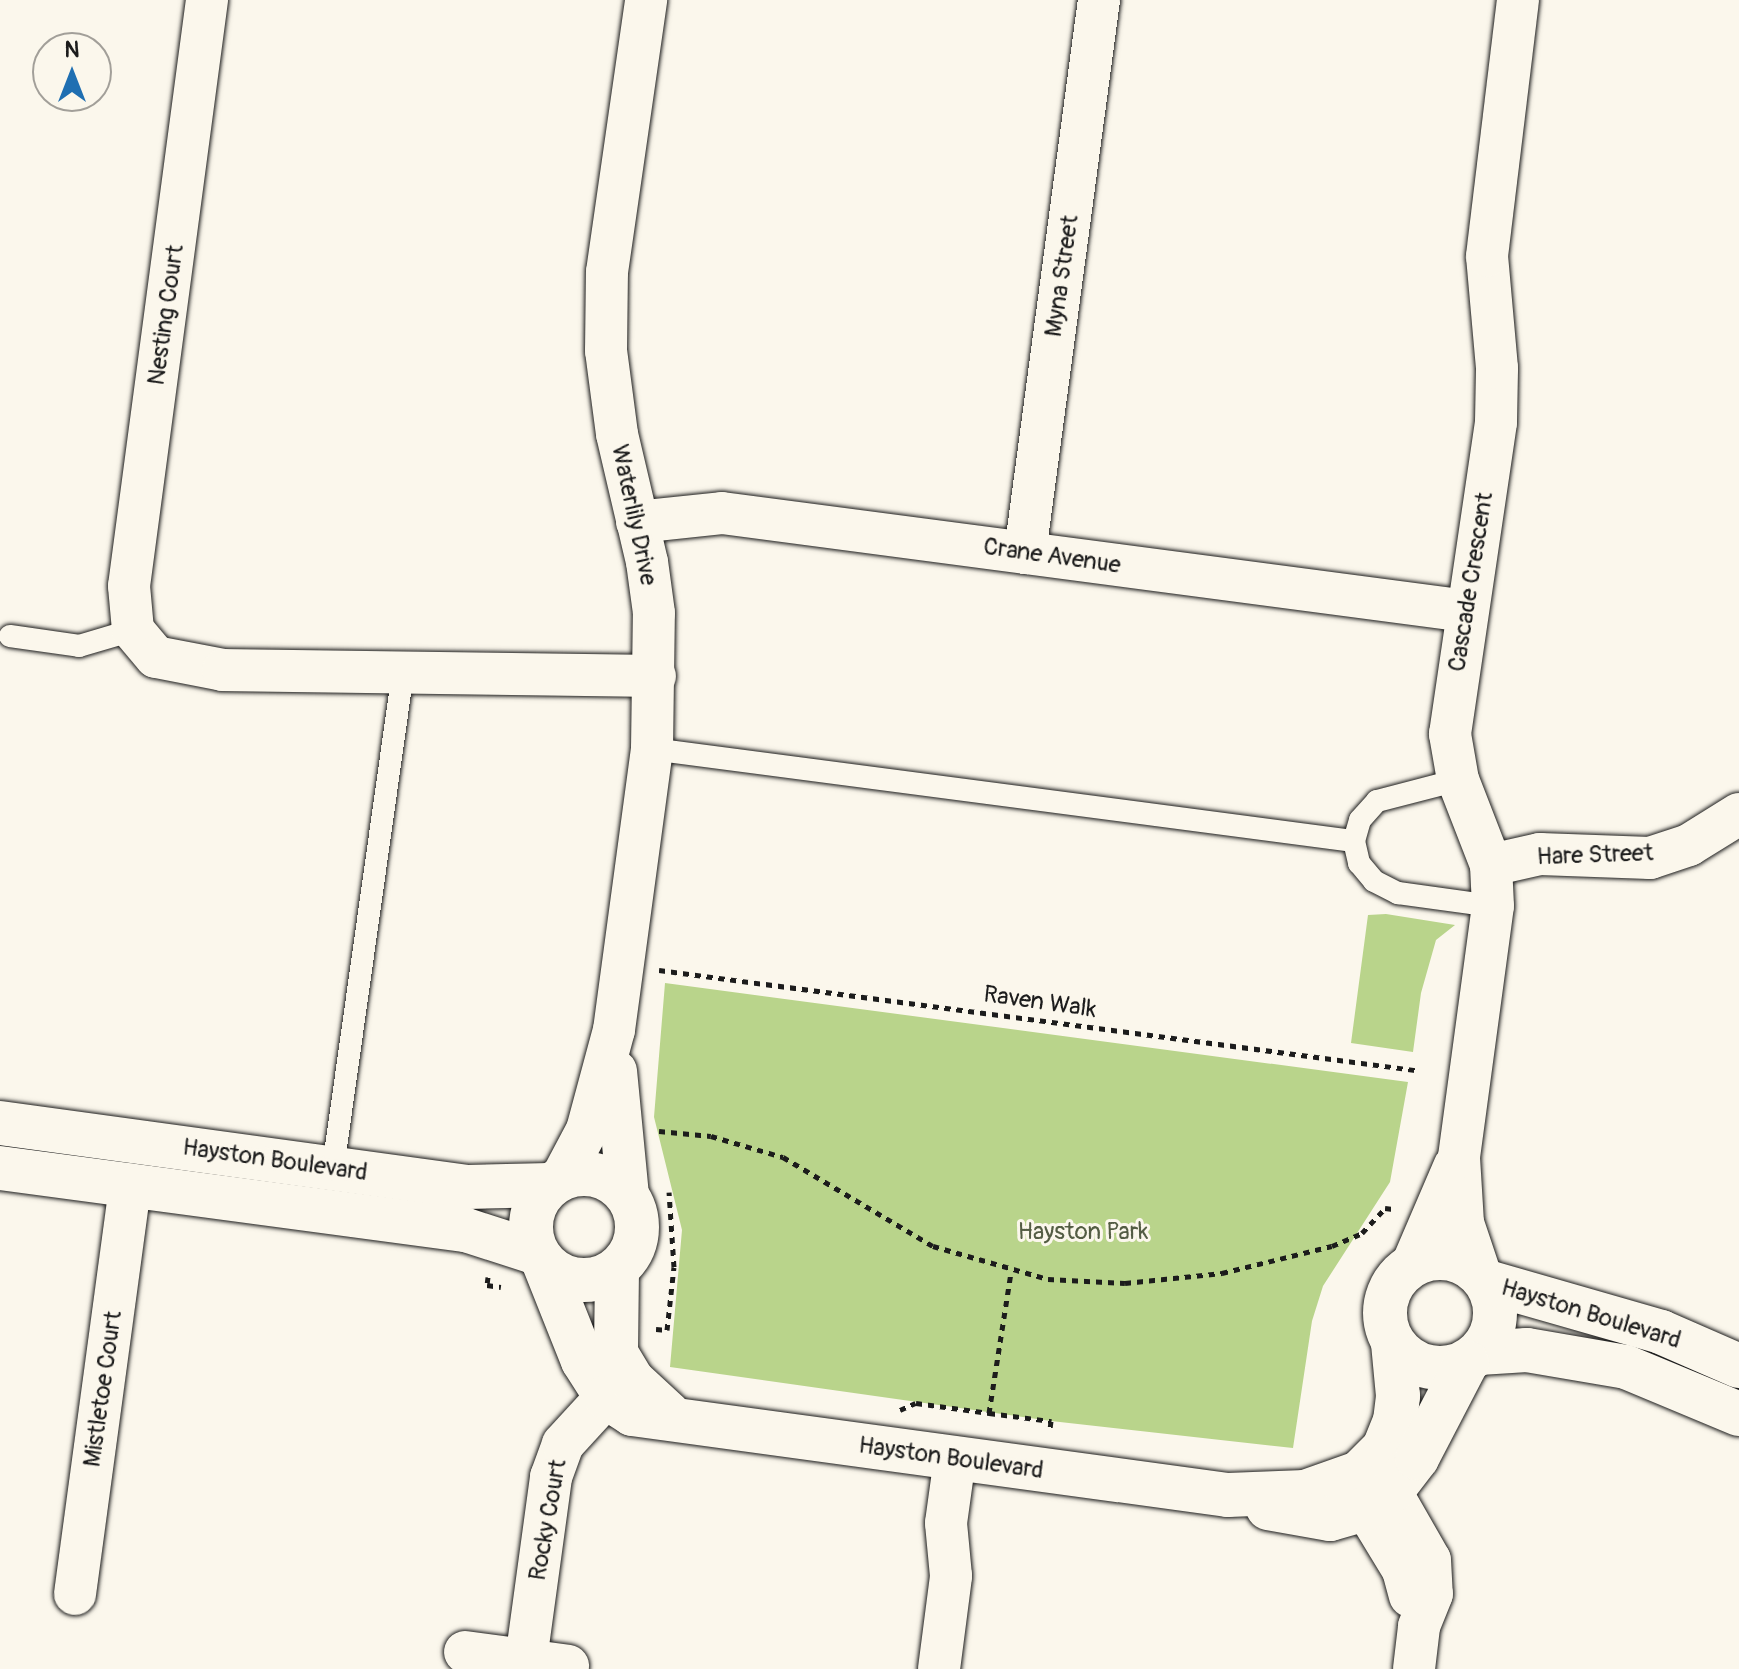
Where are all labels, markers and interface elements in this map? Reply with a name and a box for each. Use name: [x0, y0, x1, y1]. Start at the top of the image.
north arrow: [32, 32, 112, 112]
text: N: [65, 36, 79, 64]
street label: Myna Street: [1039, 213, 1085, 339]
street label: Nesting Court: [142, 243, 190, 387]
street label: Waterlily Drive: [605, 442, 663, 588]
street label: Cascade Crescent: [1443, 490, 1499, 674]
street label: Crane Avenue: [982, 532, 1122, 580]
street label: Hare Street: [1536, 839, 1654, 871]
street label: Raven Walk: [982, 980, 1098, 1024]
street label: Hayston Boulevard: [181, 1133, 369, 1187]
park label: Hayston Park: [1018, 1218, 1148, 1246]
street label: Hayston Boulevard: [1498, 1273, 1684, 1355]
street label: Mistletoe Court: [78, 1309, 128, 1469]
street label: Hayston Boulevard: [857, 1431, 1045, 1485]
street label: Rocky Court: [523, 1457, 573, 1583]

